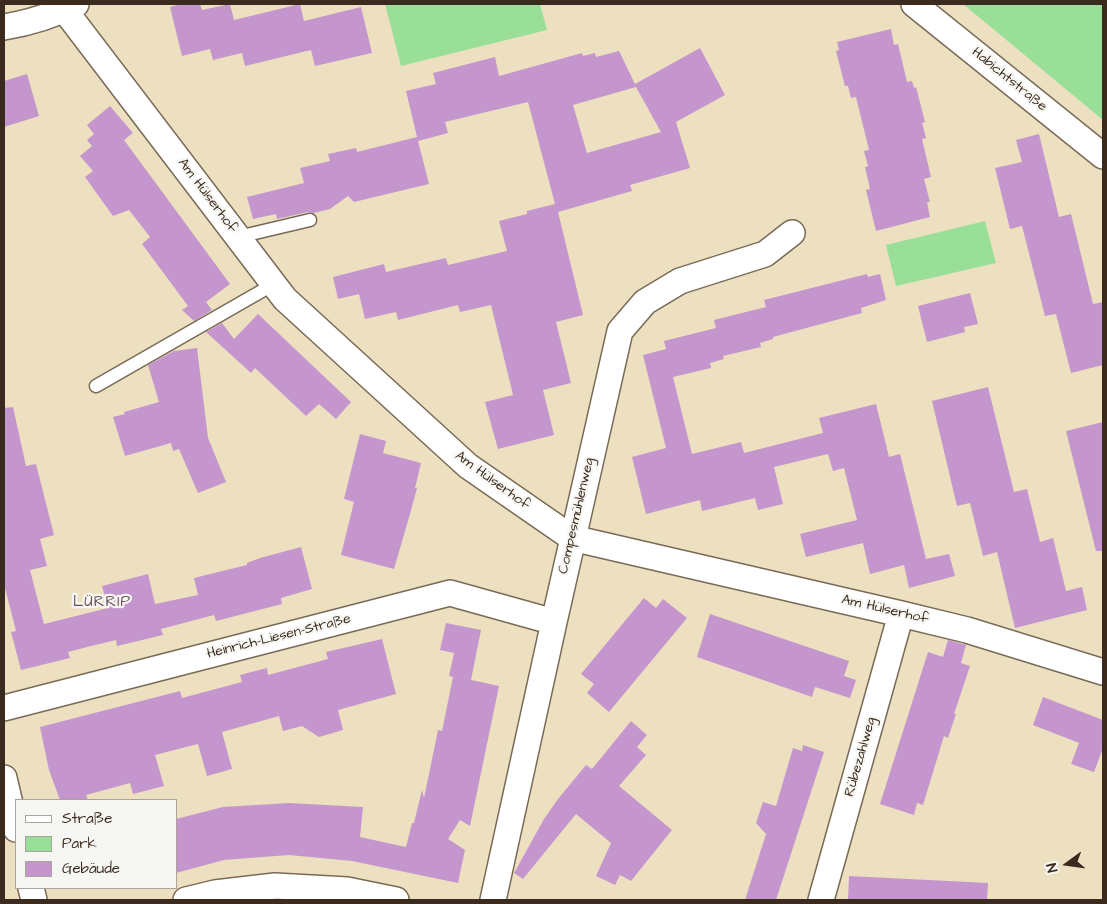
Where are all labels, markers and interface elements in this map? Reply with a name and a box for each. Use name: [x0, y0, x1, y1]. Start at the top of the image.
street label: Habichtstraße: [968, 44, 1050, 116]
street label: Am Hülserhof: [174, 156, 240, 236]
street label: Am Hülserhof: [451, 448, 533, 514]
street label: Compesmühlenweg: [555, 456, 599, 576]
street label: Am Hülserhof: [840, 592, 930, 628]
district label: LÜRRIP: [72, 594, 132, 612]
street label: Heinrich-Liesen-Straße: [205, 611, 353, 663]
street label: Rübezahlweg: [842, 715, 880, 799]
legend: [15, 799, 178, 889]
text: Straße: [62, 808, 112, 829]
text: Park: [62, 833, 97, 854]
north arrow: [1042, 839, 1092, 889]
text: Gebäude: [62, 858, 120, 879]
text: N: [1042, 861, 1063, 874]

